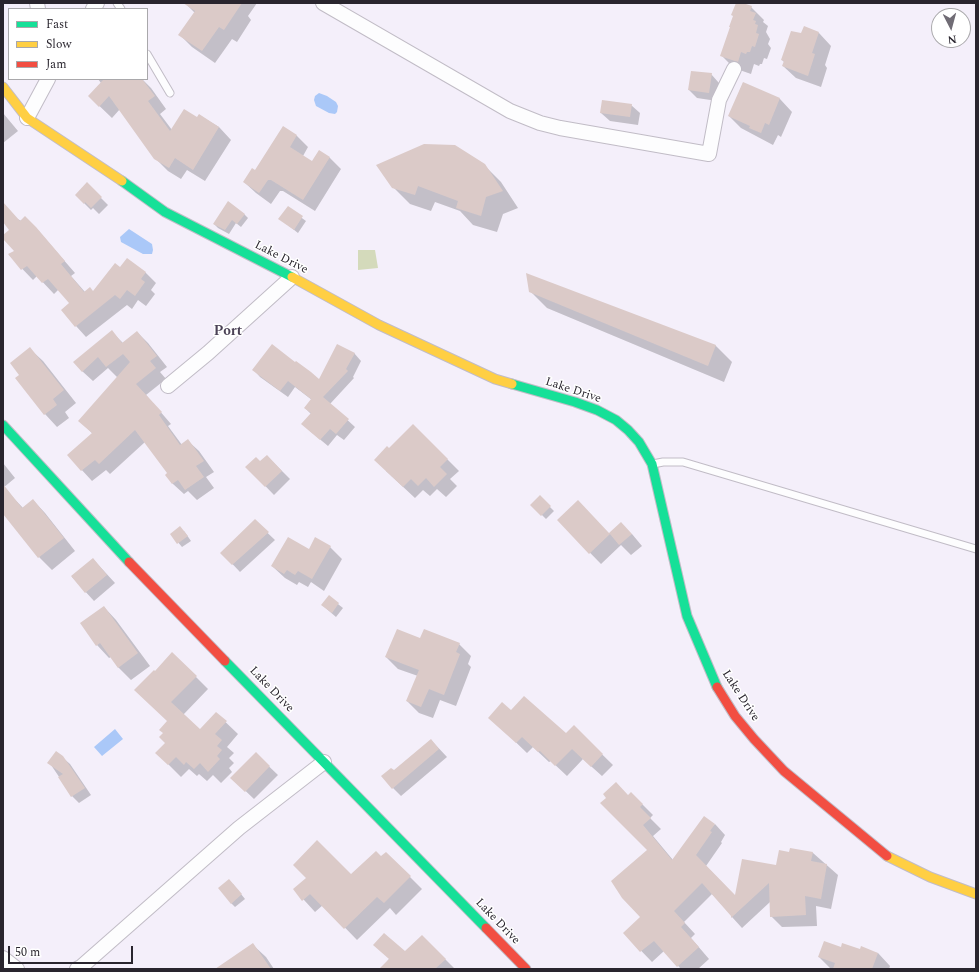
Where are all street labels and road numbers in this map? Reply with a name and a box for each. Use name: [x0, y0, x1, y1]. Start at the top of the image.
street label: Lake Drive: [252, 238, 310, 278]
street label: Lake Drive: [543, 375, 603, 407]
street label: Lake Drive: [246, 664, 296, 716]
street label: Lake Drive: [718, 668, 762, 724]
street label: Lake Drive: [472, 896, 522, 948]

